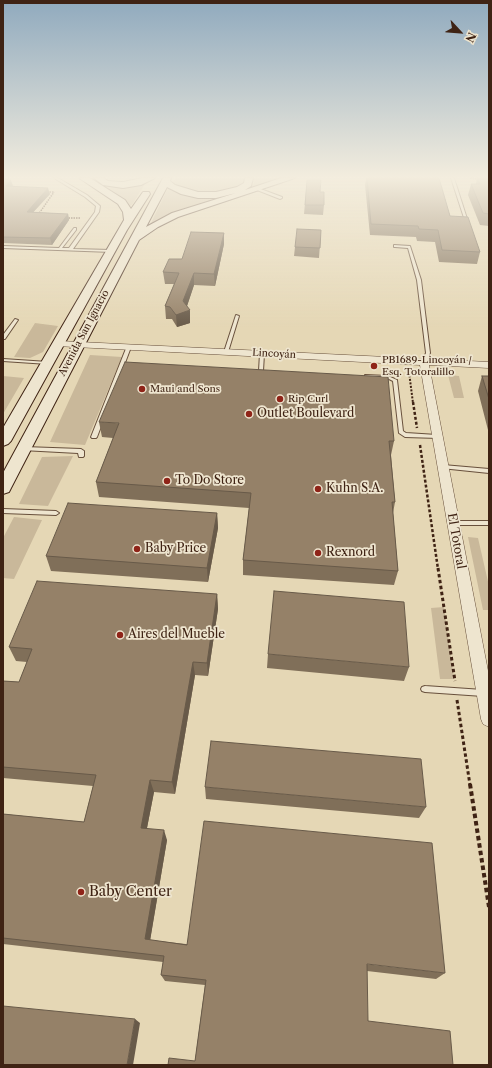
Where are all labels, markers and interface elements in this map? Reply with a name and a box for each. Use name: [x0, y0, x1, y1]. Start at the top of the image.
north arrow: [440, 12, 480, 52]
text: N: [462, 30, 479, 45]
street label: Avenida San Ignacio: [56, 288, 112, 378]
street label: Lincoyán: [252, 347, 296, 361]
place label: PB1689-Lincoyán / Esq. Totoralillo: [382, 354, 472, 378]
marker: PB1689-Lincoyán / Esq. Totoralillo: [369, 361, 379, 371]
place label: Maui and Sons: [150, 383, 220, 395]
marker: Maui and Sons: [137, 384, 147, 394]
place label: Rip Curl: [288, 393, 328, 405]
marker: Rip Curl: [275, 394, 285, 404]
place label: Outlet Boulevard: [257, 407, 354, 421]
marker: Outlet Boulevard: [244, 409, 254, 419]
place label: To Do Store: [175, 474, 244, 488]
marker: To Do Store: [162, 476, 172, 486]
place label: Kuhn S.A.: [326, 482, 383, 496]
marker: Kuhn S.A.: [313, 484, 323, 494]
street label: El Totoral: [444, 512, 468, 570]
place label: Baby Price: [145, 542, 206, 556]
marker: Baby Price: [132, 544, 142, 554]
place label: Rexnord: [326, 546, 375, 560]
marker: Rexnord: [313, 548, 323, 558]
place label: Aires del Mueble: [128, 628, 225, 642]
marker: Aires del Mueble: [115, 630, 125, 640]
place label: Baby Center: [89, 884, 172, 900]
marker: Baby Center: [76, 887, 86, 897]

